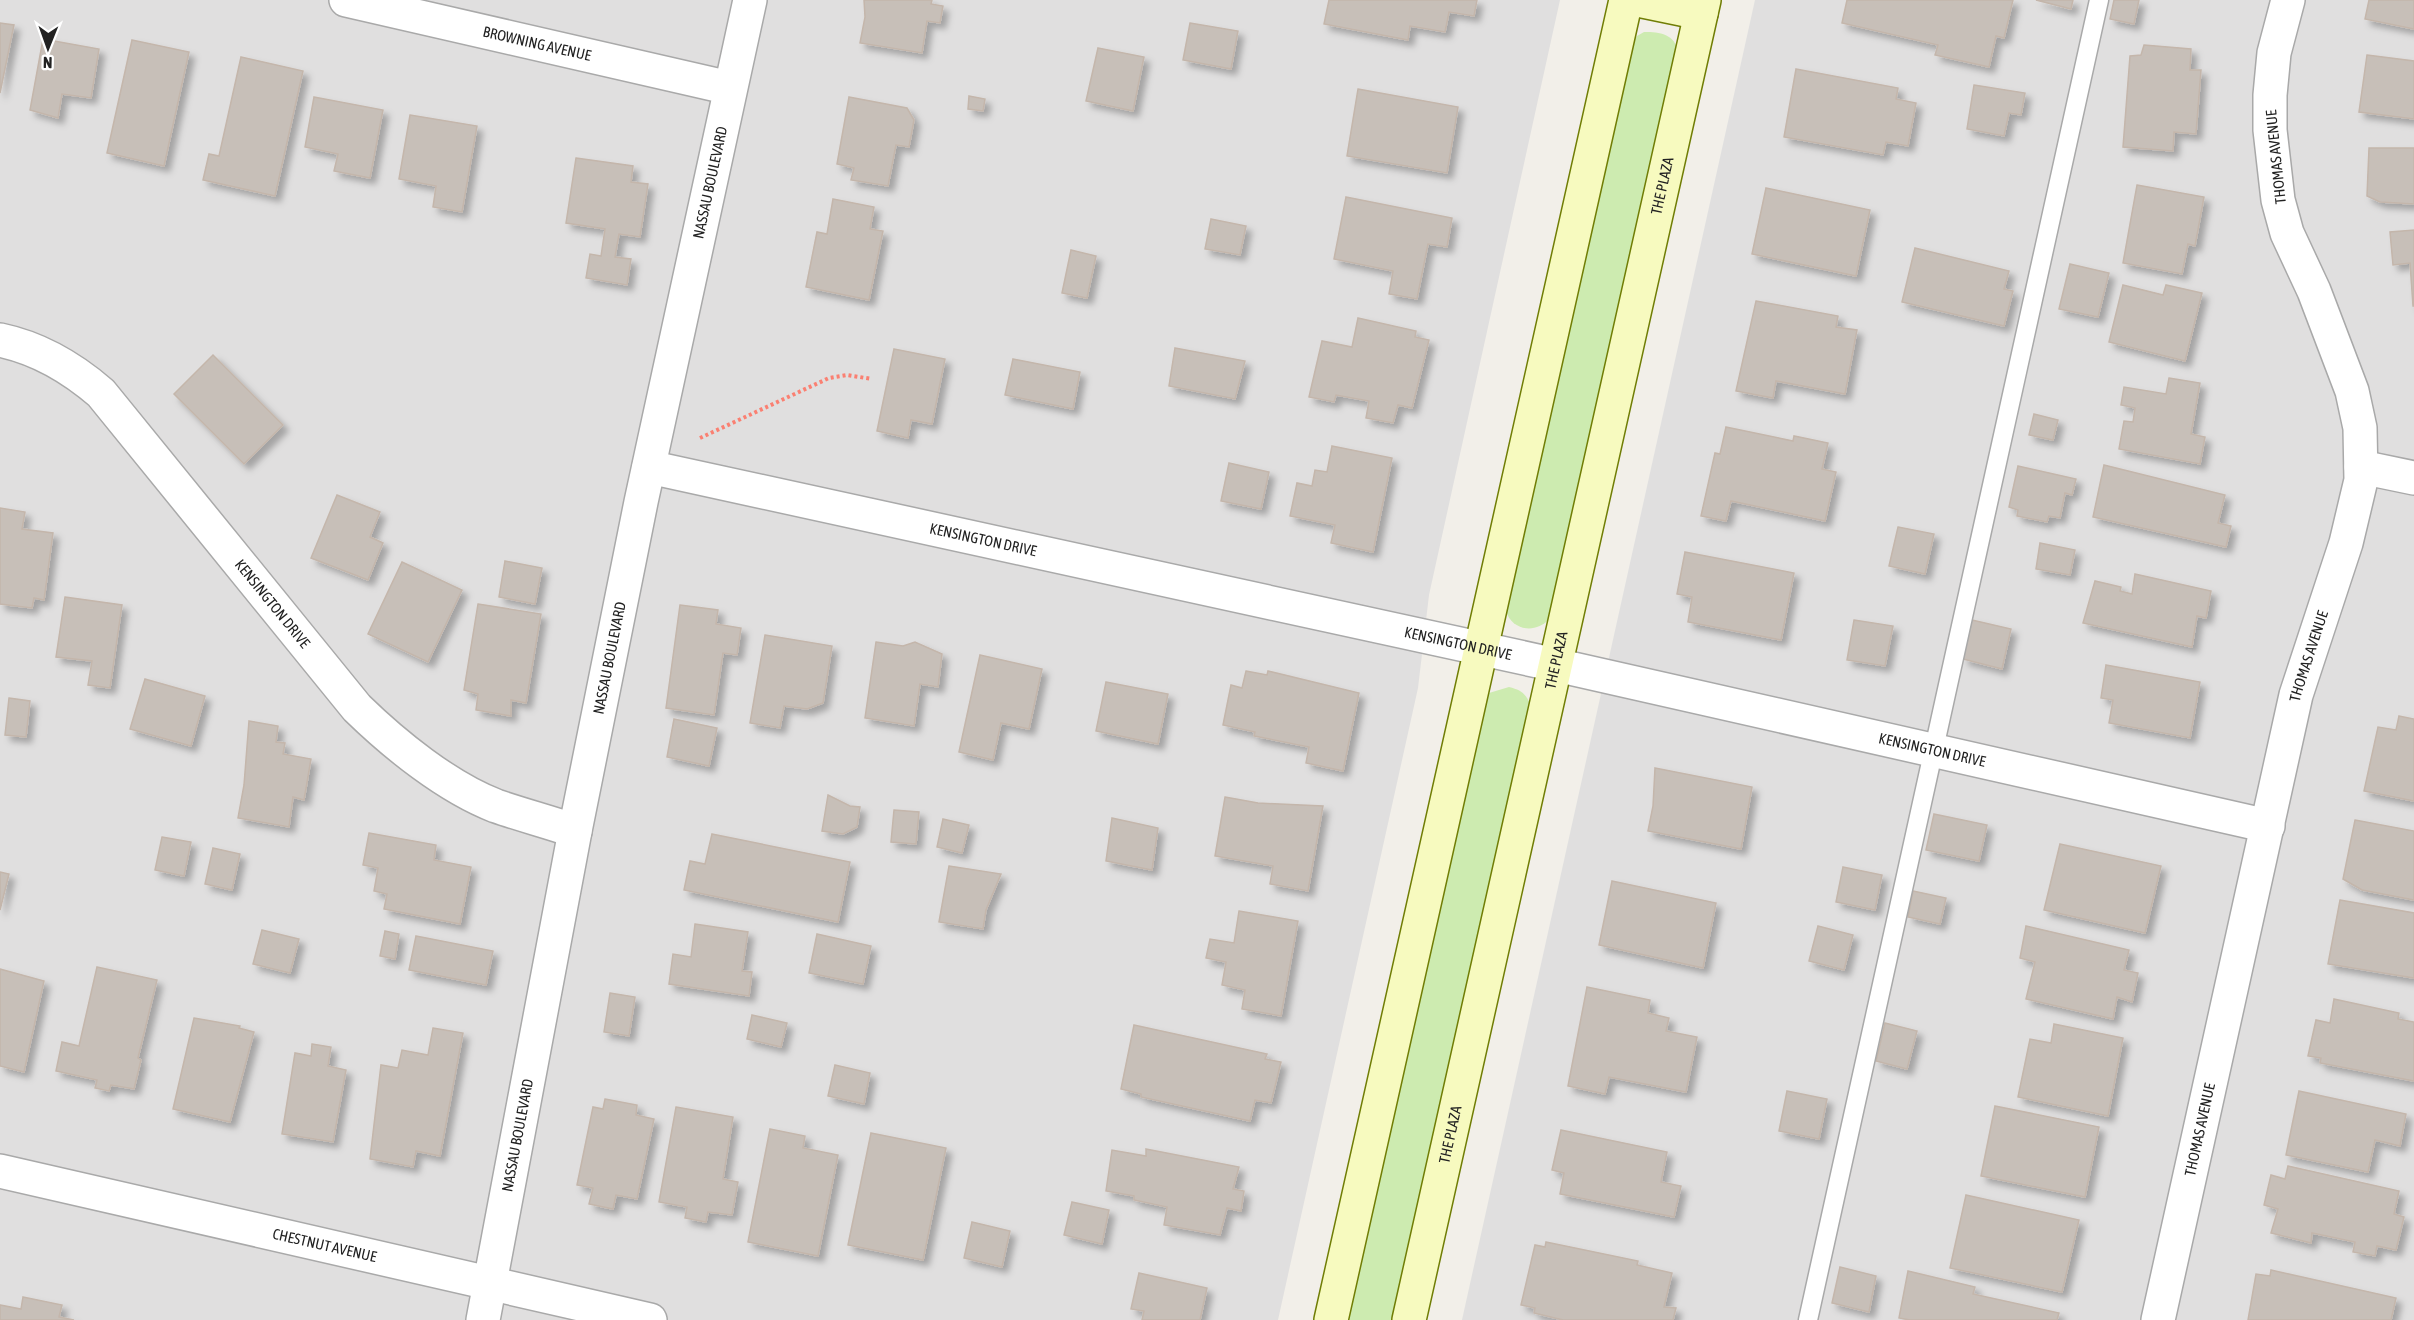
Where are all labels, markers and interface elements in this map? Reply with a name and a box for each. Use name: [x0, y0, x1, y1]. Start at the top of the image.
north arrow: [18, 18, 78, 78]
street label: BROWNING AVENUE: [481, 23, 593, 64]
text: N: [43, 54, 53, 72]
street label: THOMAS AVENUE: [2262, 108, 2289, 205]
street label: NASSAU BOULEVARD: [689, 125, 730, 240]
street label: THE PLAZA: [1647, 155, 1677, 216]
street label: KENSINGTON DRIVE: [928, 520, 1039, 560]
street label: KENSINGTON DRIVE: [232, 556, 314, 652]
street label: NASSAU BOULEVARD: [590, 600, 629, 716]
street label: THOMAS AVENUE: [2286, 608, 2331, 703]
street label: KENSINGTON DRIVE: [1403, 623, 1514, 663]
street label: THE PLAZA: [1541, 629, 1571, 691]
street label: KENSINGTON DRIVE: [1877, 729, 1988, 770]
street label: NASSAU BOULEVARD: [498, 1077, 536, 1193]
street label: THOMAS AVENUE: [2181, 1081, 2218, 1178]
street label: THE PLAZA: [1435, 1103, 1465, 1165]
street label: CHESTNUT AVENUE: [271, 1225, 379, 1265]

